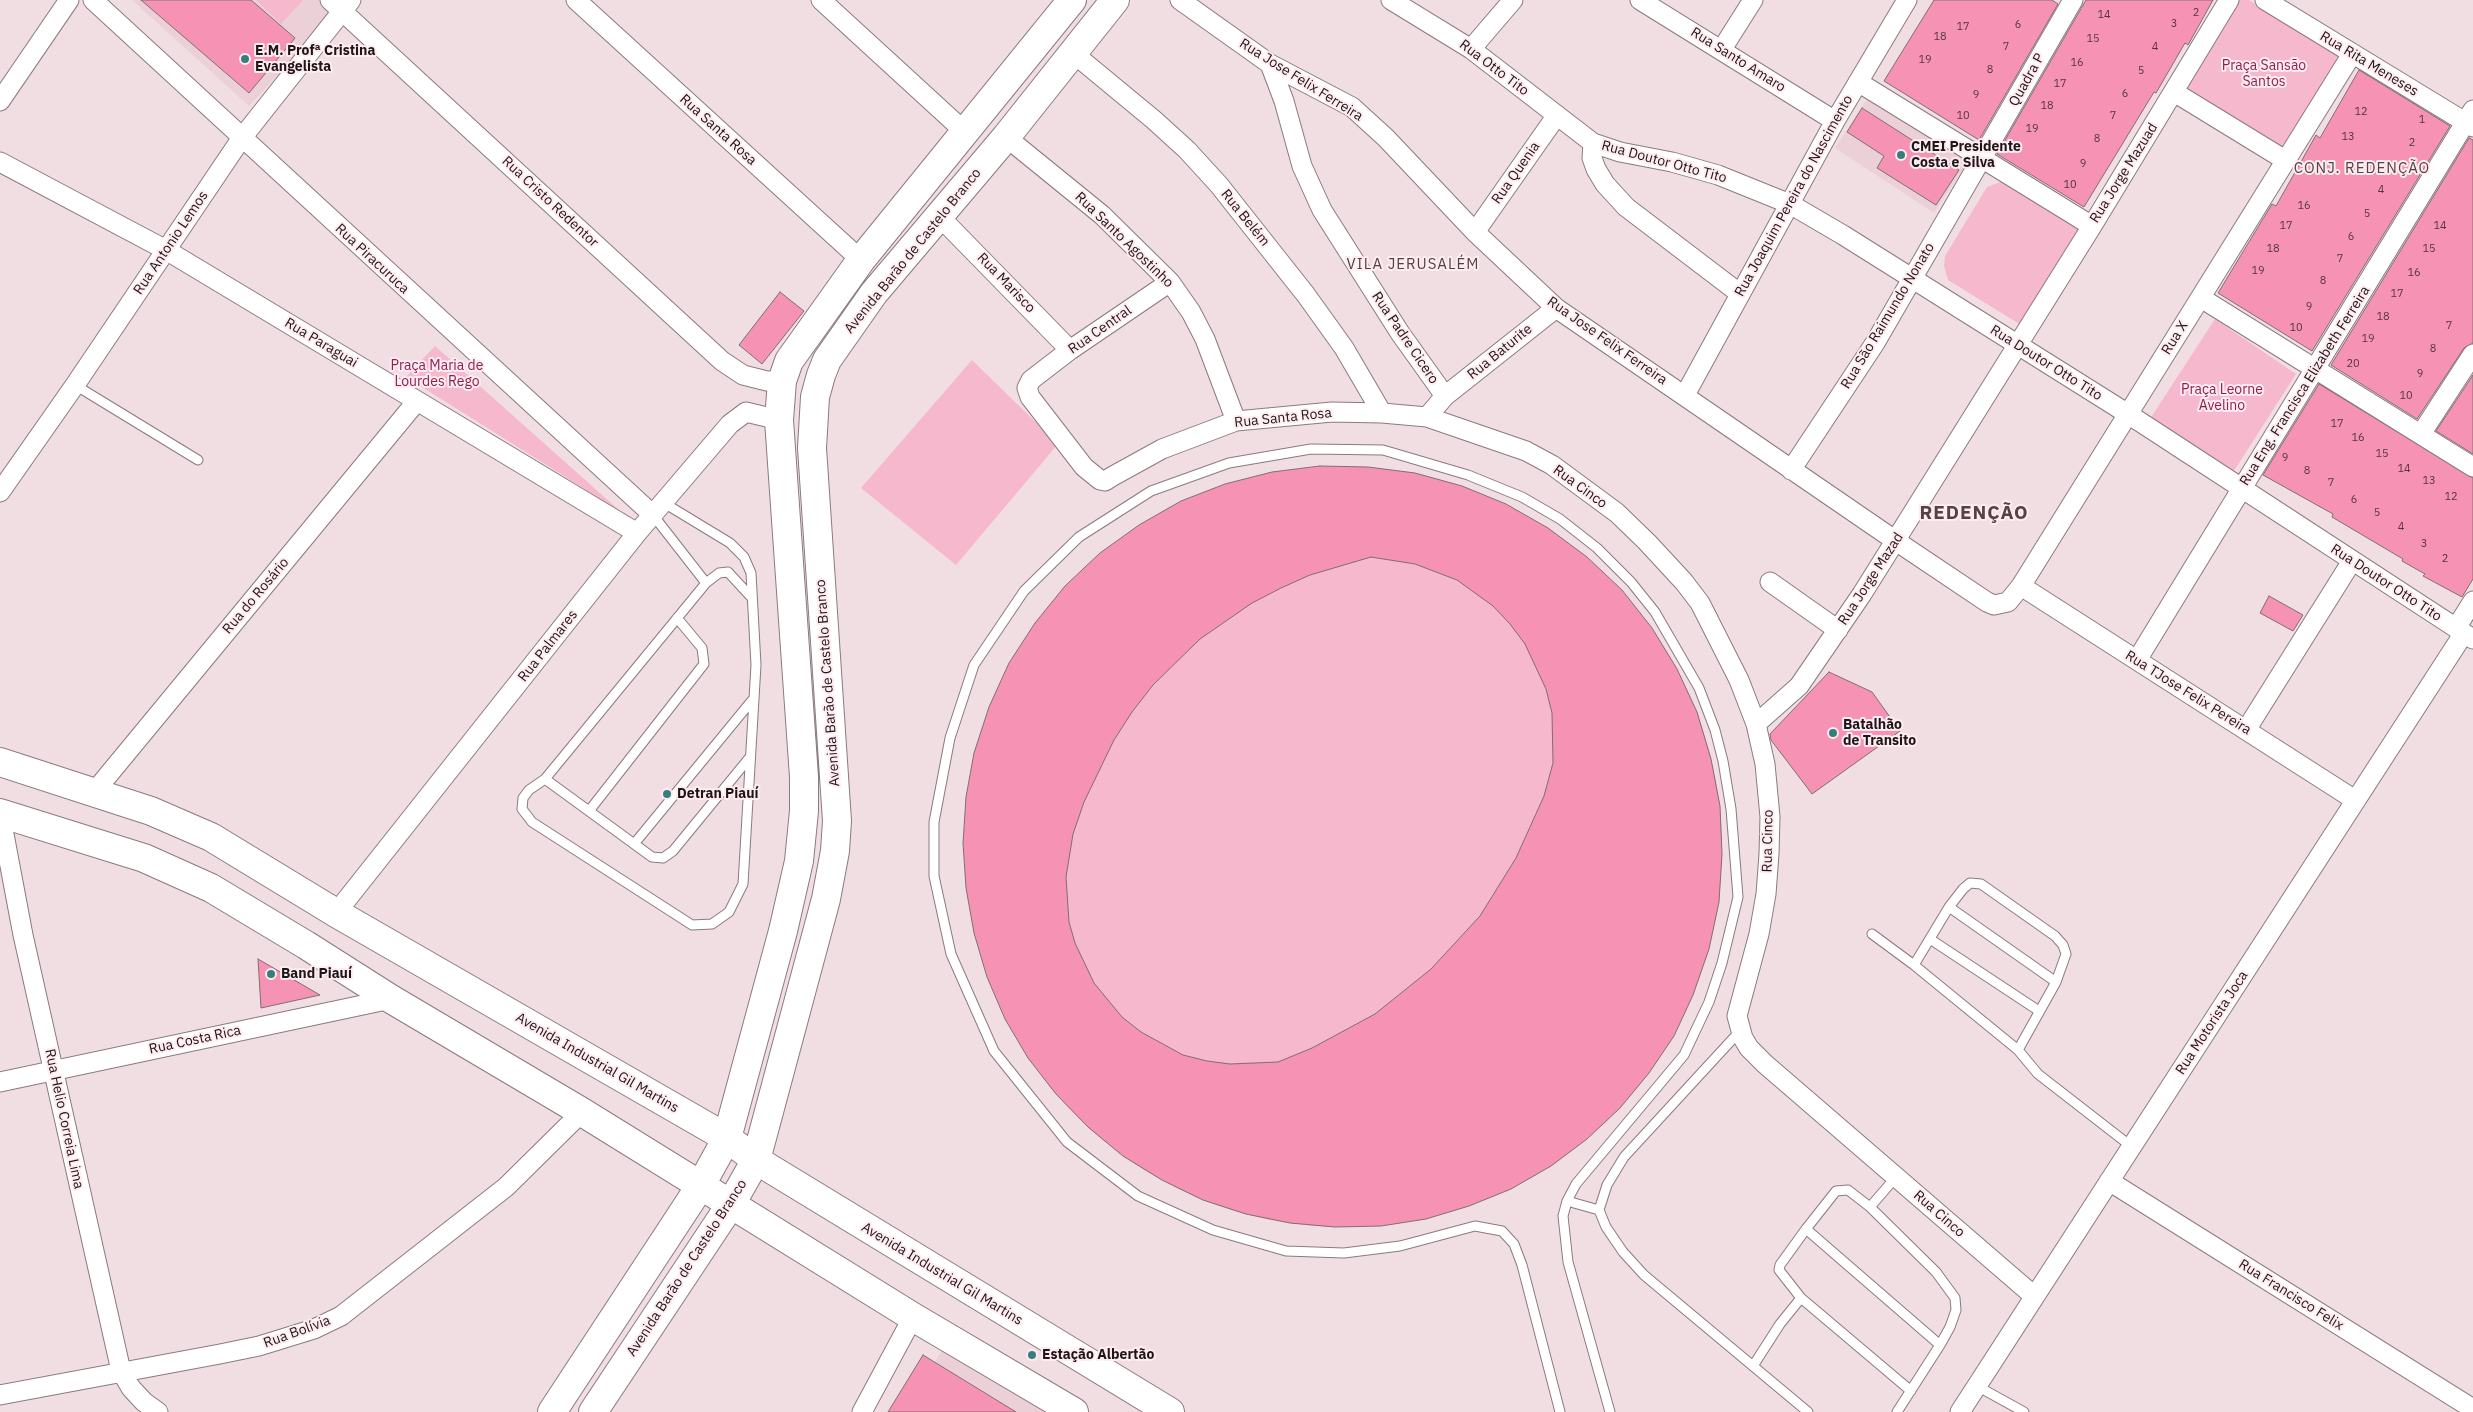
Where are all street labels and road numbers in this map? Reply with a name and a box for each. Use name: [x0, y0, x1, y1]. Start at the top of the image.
street label: Rua Santo Amaro: [1687, 24, 1789, 96]
street label: Rua Rita Meneses: [2317, 28, 2421, 100]
street label: Rua Jose Felix Ferreira: [1236, 35, 1366, 125]
street label: Rua Otto Tito: [1456, 36, 1532, 100]
street label: Quadra P: [2006, 51, 2048, 109]
street label: Rua Santa Rosa: [676, 91, 760, 169]
street label: Rua Joaquim Pereira do Nascimento: [1731, 92, 1857, 300]
street label: Rua Jorge Mazuad: [2086, 120, 2162, 226]
street label: Rua Doutor Otto Tito: [1600, 137, 1728, 187]
street label: Rua Quenia: [1488, 139, 1544, 207]
street label: Rua Cristo Redentor: [498, 153, 602, 251]
street label: Avenida Barão de Castelo Branco: [841, 165, 985, 337]
street label: Rua Belém: [1217, 186, 1273, 250]
street label: Rua Antonio Lemos: [130, 188, 212, 298]
street label: Rua Santo Agostinho: [1071, 189, 1177, 291]
street label: Rua Piracuruca: [332, 221, 412, 297]
street label: Rua São Raimundo Nonato: [1838, 240, 1938, 392]
street label: Rua Marisco: [973, 250, 1039, 316]
street label: Rua Eng. Francisca Elizabeth Ferreira: [2236, 283, 2374, 489]
street label: Rua Padre Cicero: [1368, 289, 1442, 387]
street label: Rua Jose Felix Ferreira: [1544, 293, 1670, 389]
street label: Rua Central: [1065, 302, 1135, 358]
street label: Rua Paraguai: [281, 315, 361, 371]
street label: Rua X: [2158, 318, 2192, 358]
street label: Rua Baturite: [1464, 321, 1536, 383]
street label: Rua Doutor Otto Tito: [1987, 322, 2105, 404]
street label: Rua Santa Rosa: [1233, 405, 1333, 431]
street label: Rua Cinco: [1550, 462, 1610, 512]
street label: Rua Jorge Mazad: [1835, 530, 1907, 628]
street label: Rua Doutor Otto Tito: [2327, 541, 2445, 625]
street label: Rua do Rosário: [219, 554, 293, 638]
street label: Avenida Barão de Castelo Branco: [812, 579, 844, 787]
street label: Rua Palmares: [515, 607, 581, 685]
street label: Rua TJose Felix Pereira: [2122, 647, 2254, 739]
street label: Rua Cinco: [1759, 810, 1777, 872]
street label: Rua Motorista Joca: [2172, 968, 2252, 1078]
street label: Avenida Industrial Gil Martins: [512, 1009, 682, 1117]
street label: Rua Costa Rica: [147, 1022, 243, 1058]
street label: Rua Helio Correia Lima: [41, 1047, 87, 1191]
street label: Avenida Barão de Castelo Branco: [623, 1176, 751, 1360]
street label: Rua Cinco: [1910, 1187, 1968, 1241]
street label: Avenida Industrial Gil Martins: [858, 1219, 1026, 1329]
street label: Rua Francisco Felix: [2235, 1256, 2347, 1334]
street label: Rua Bolívia: [261, 1312, 333, 1352]

